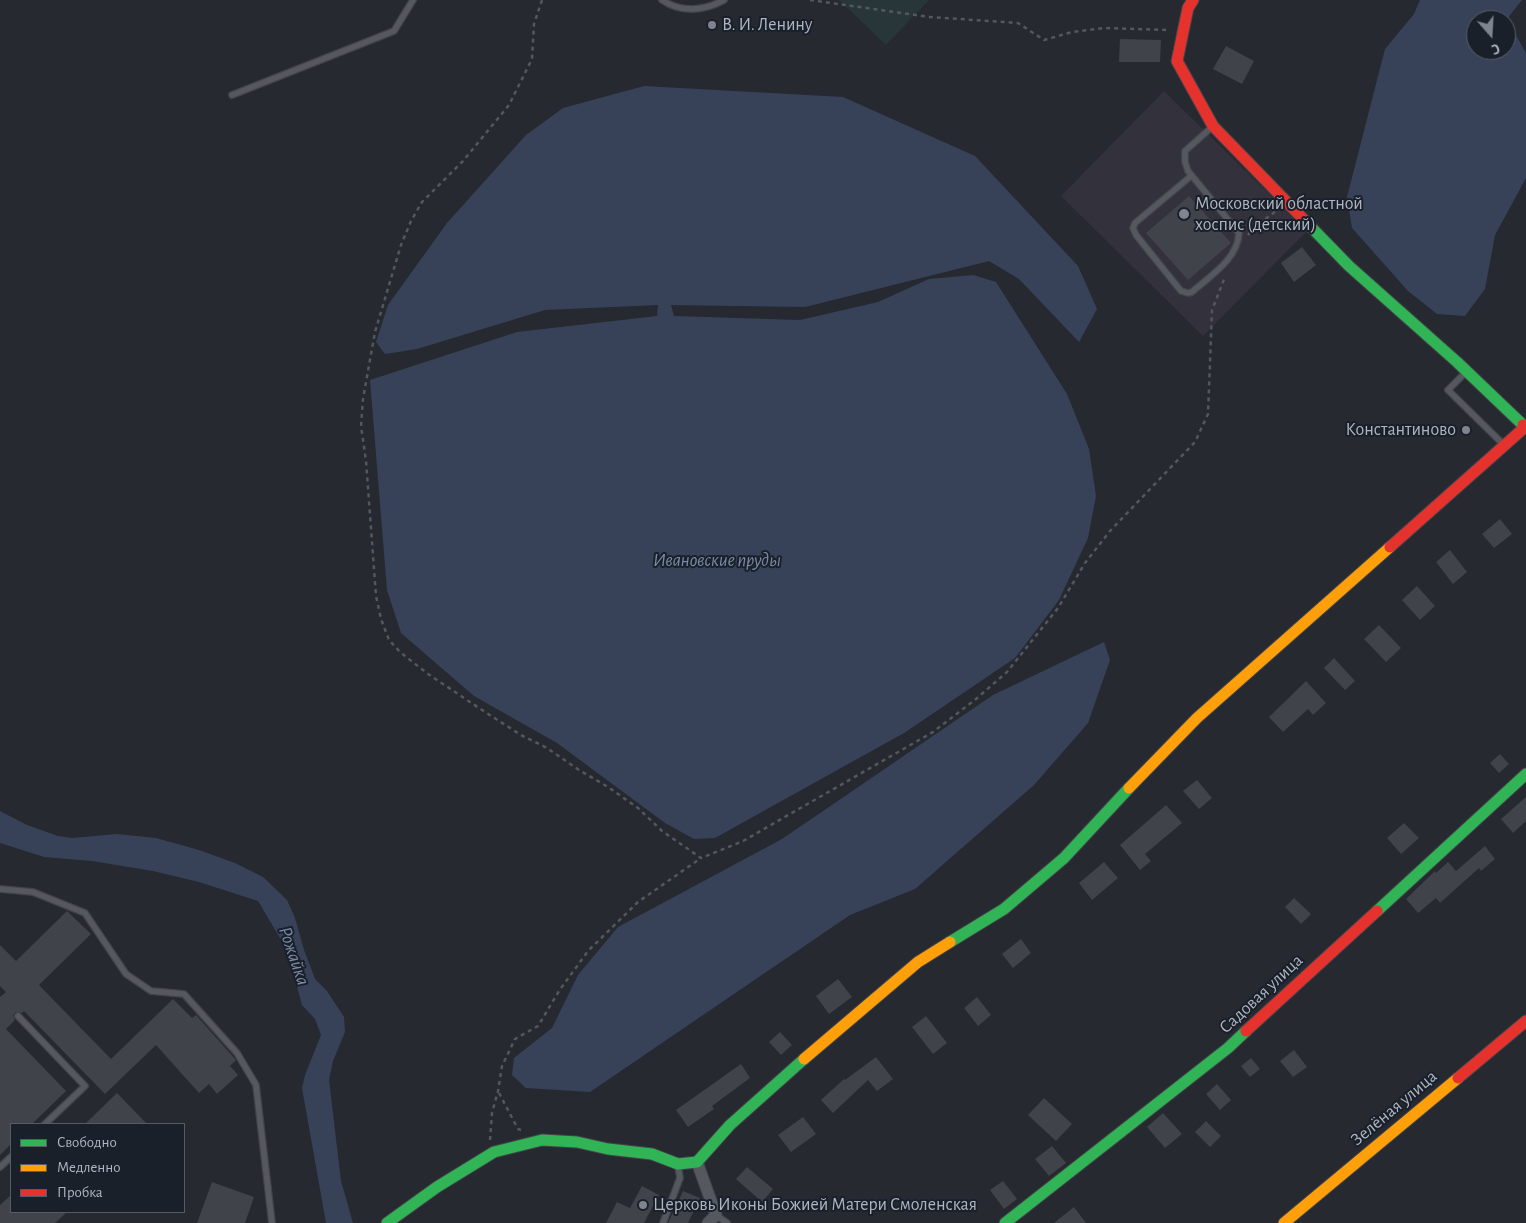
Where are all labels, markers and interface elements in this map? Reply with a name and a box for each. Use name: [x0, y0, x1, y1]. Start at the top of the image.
north arrow: [1466, 10, 1516, 60]
place label: В. И. Ленину: [722, 14, 812, 36]
marker: В. И. Ленину: [706, 19, 718, 31]
text: С: [1490, 40, 1502, 56]
place label: Московский областной хоспис (детский): [1195, 193, 1363, 235]
marker: Московский областной хоспис (детский): [1177, 207, 1191, 221]
place label: Константиново: [1346, 419, 1456, 441]
marker: Константиново: [1460, 424, 1472, 436]
water label: Ивановские пруды: [653, 549, 781, 571]
water label: Рожайка: [273, 924, 315, 988]
street label: Садовая улица: [1215, 950, 1307, 1038]
street label: Зелёная улица: [1346, 1066, 1442, 1150]
legend: [10, 1123, 185, 1213]
text: Свободно: [57, 1135, 117, 1150]
text: Медленно: [57, 1160, 121, 1175]
text: Пробка: [57, 1185, 103, 1200]
place label: Церковь Иконы Божией Матери Смоленская: [653, 1194, 977, 1216]
marker: Церковь Иконы Божией Матери Смоленская: [637, 1199, 649, 1211]

